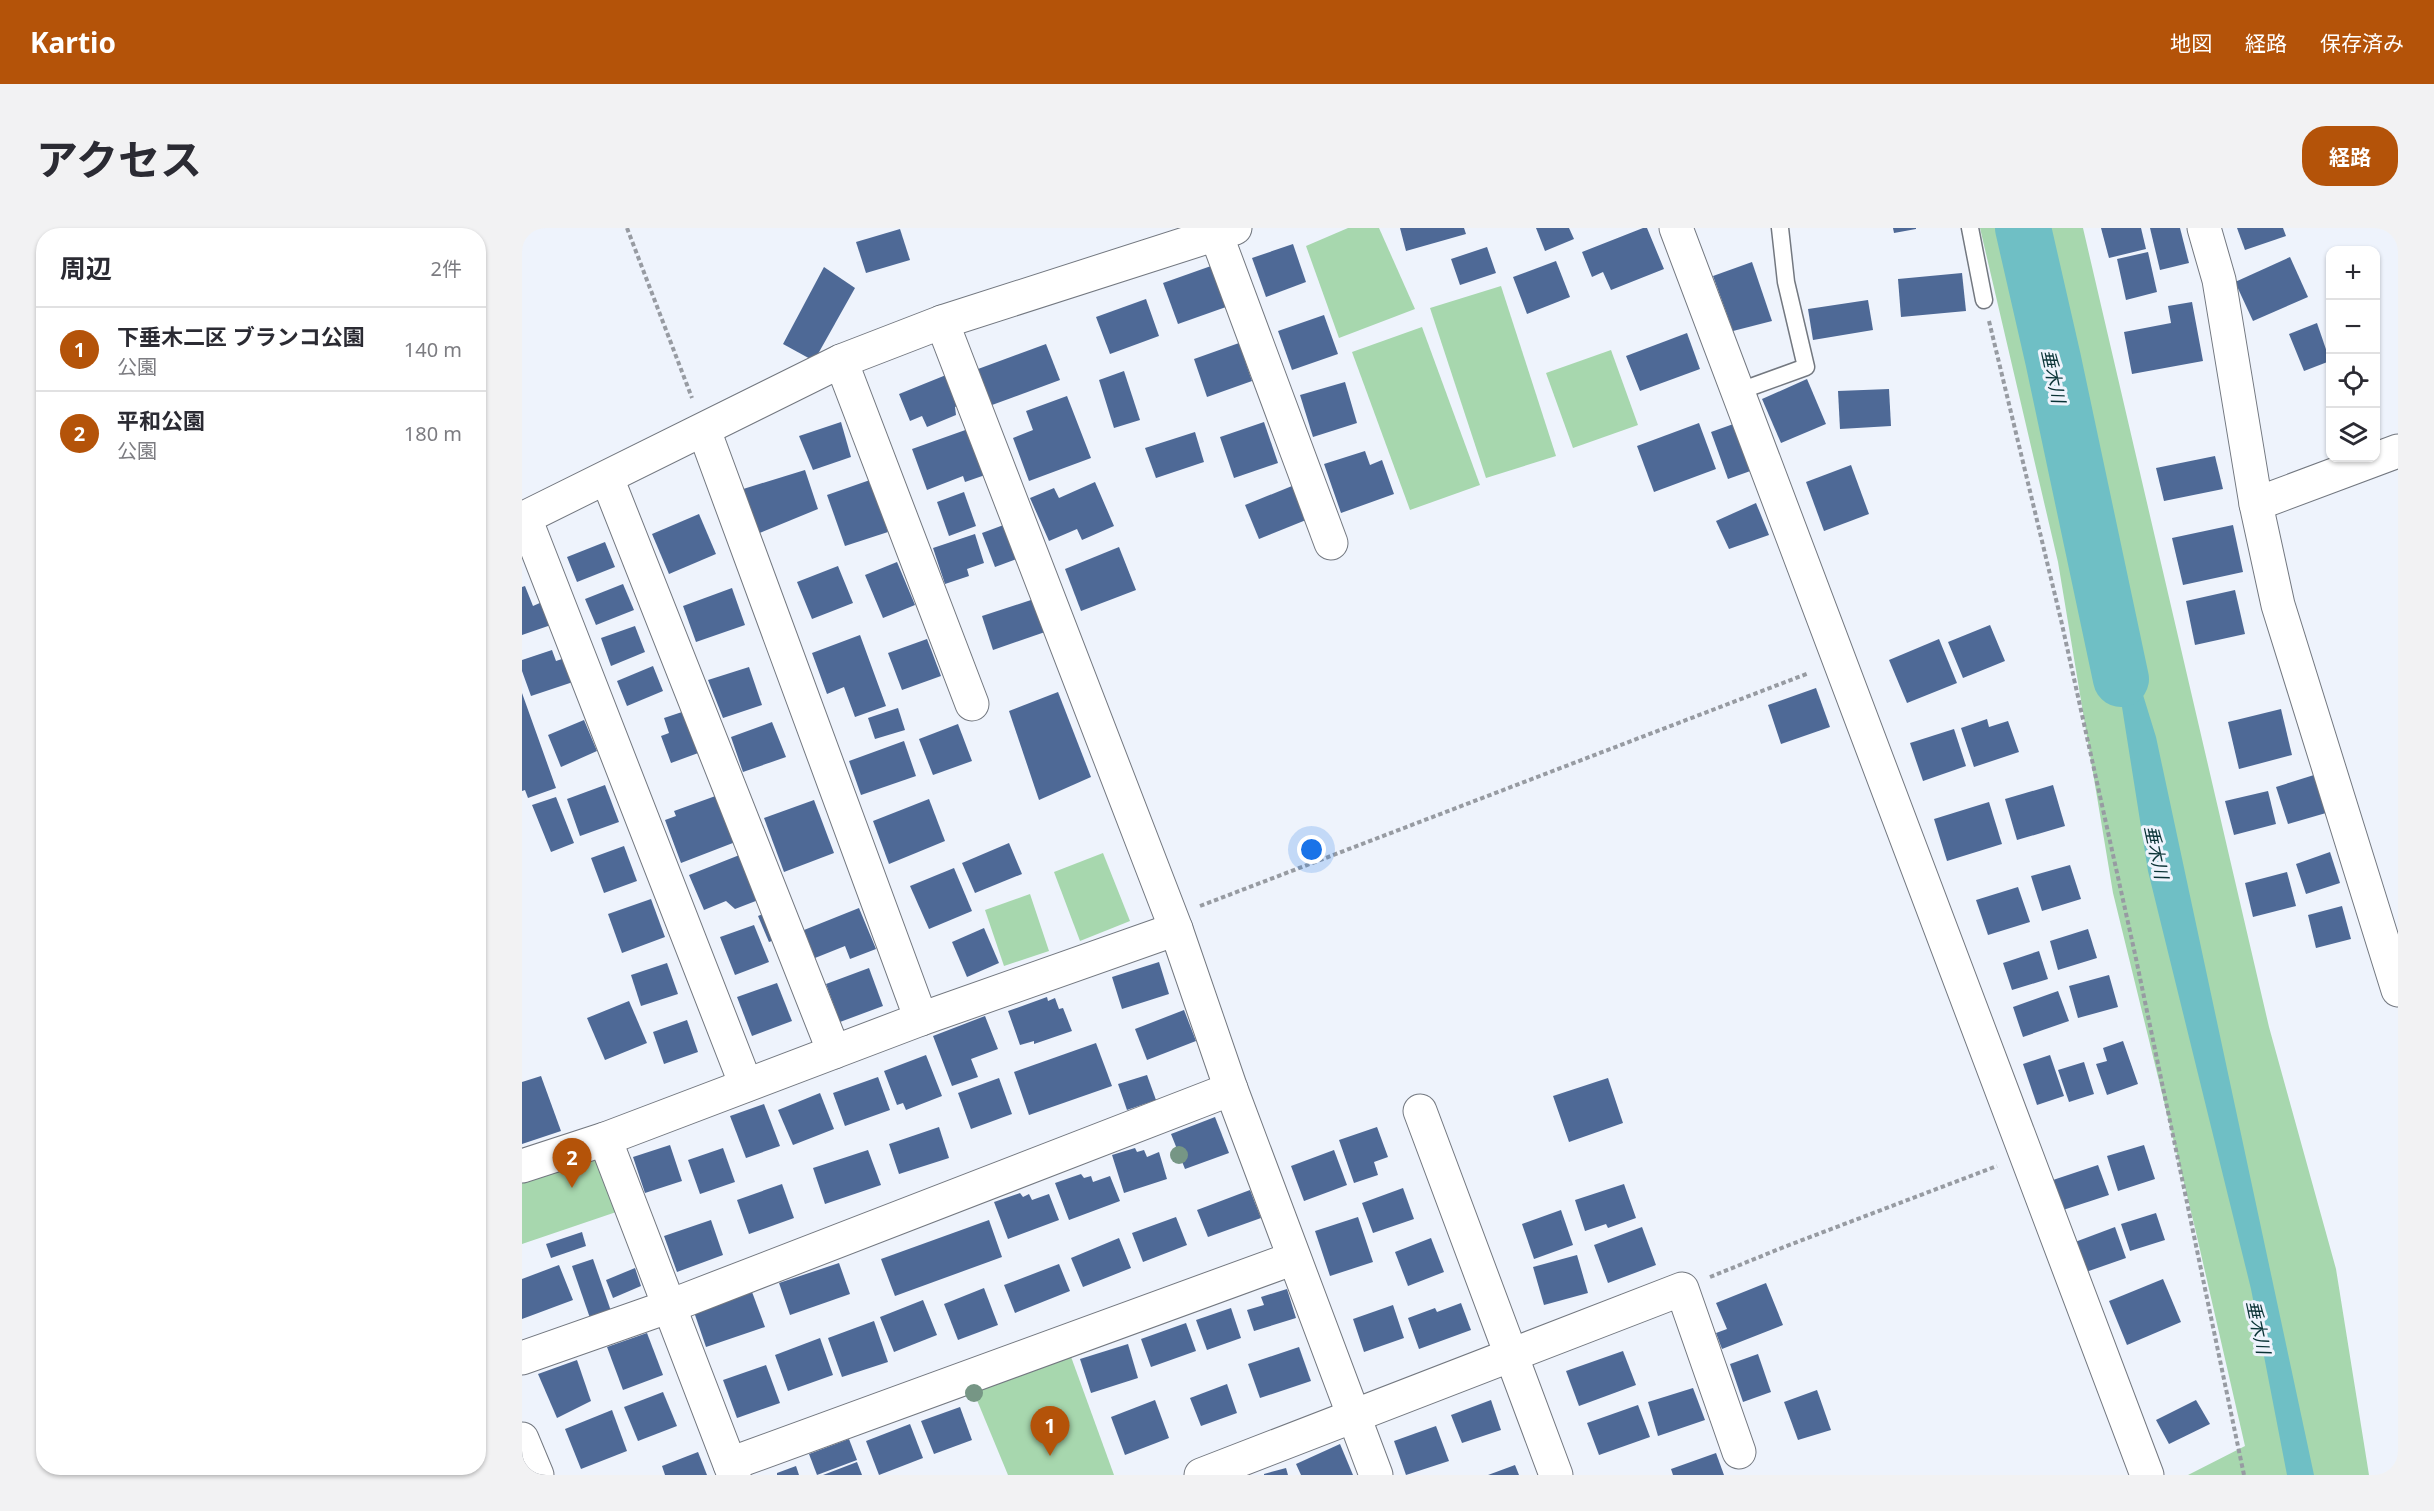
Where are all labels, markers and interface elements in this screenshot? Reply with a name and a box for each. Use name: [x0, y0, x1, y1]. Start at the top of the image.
text: Kartio: [30, 23, 116, 61]
text: 地図: [2170, 29, 2212, 57]
text: 経路: [2245, 29, 2287, 57]
text: 保存済み: [2320, 29, 2404, 57]
button: 経路: [2302, 126, 2398, 186]
text: アクセス: [36, 130, 202, 187]
map controls: [2326, 246, 2380, 462]
button: +: [2326, 246, 2380, 300]
text: 周辺: [60, 250, 112, 286]
text: 2件: [431, 255, 462, 282]
button: −: [2326, 300, 2380, 354]
text: 下垂木二区 ブランコ公園: [117, 321, 365, 351]
text: 1: [74, 336, 85, 363]
text: 140 m: [404, 336, 462, 363]
water label: 垂木川: [2037, 347, 2072, 407]
text: 公園: [117, 353, 157, 380]
button: locate: [2326, 354, 2380, 408]
text: 平和公園: [117, 405, 205, 435]
button: layers: [2326, 408, 2380, 462]
text: 2: [74, 420, 85, 447]
text: 180 m: [404, 420, 462, 447]
text: 公園: [117, 437, 157, 464]
water label: 垂木川: [2140, 823, 2175, 883]
your location: [1297, 835, 1326, 864]
pin: 2: [553, 1138, 592, 1188]
water label: 垂木川: [2242, 1298, 2277, 1358]
pin: 1: [1030, 1406, 1070, 1456]

